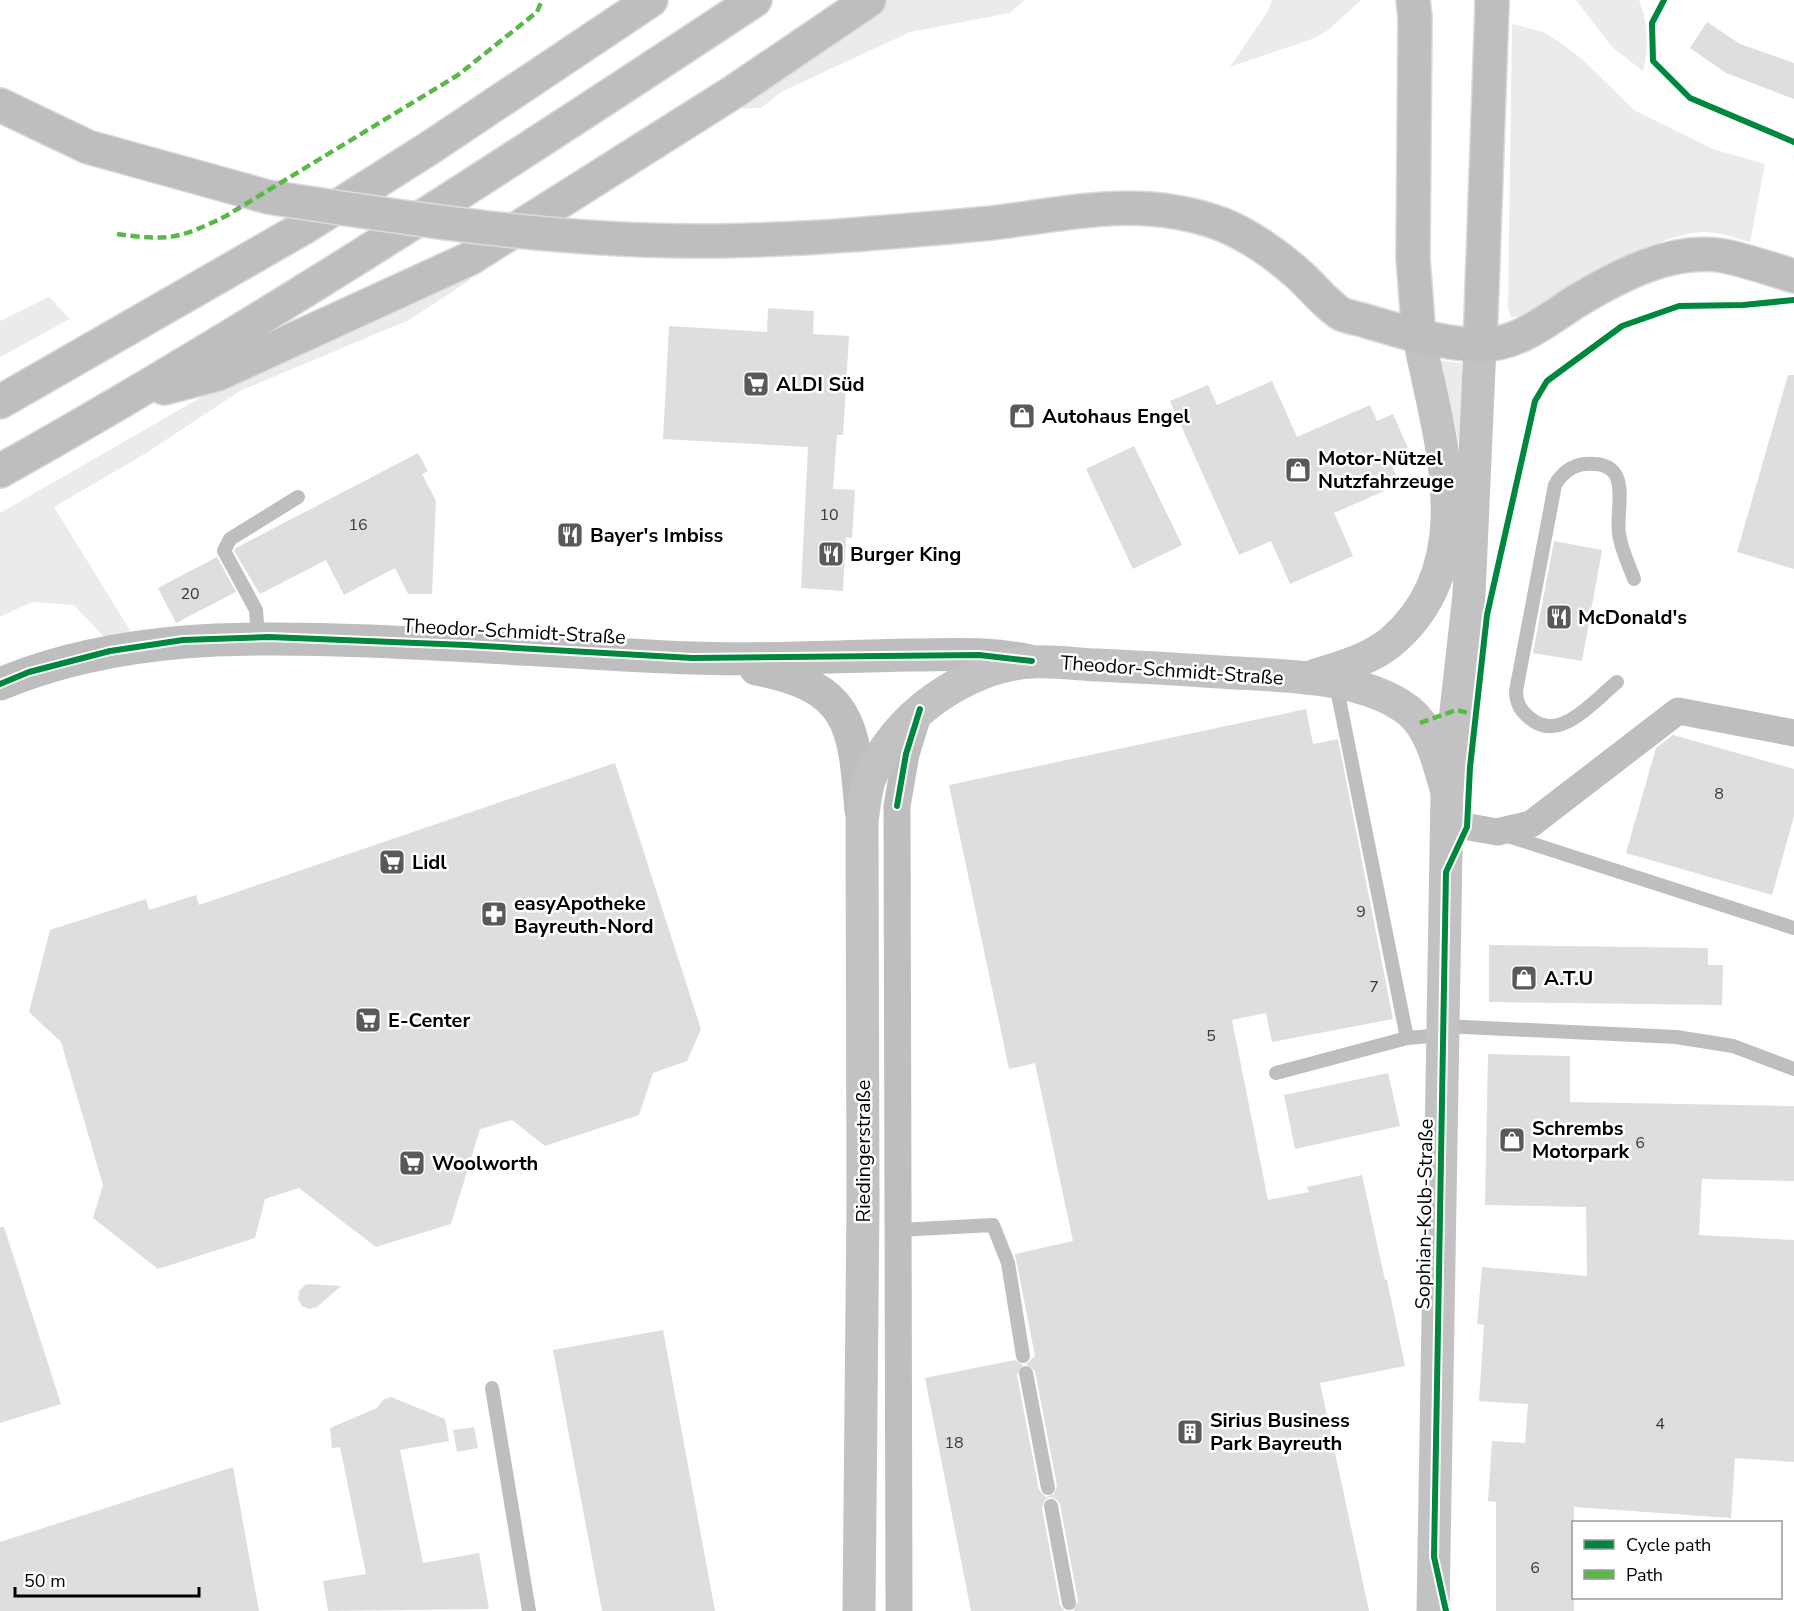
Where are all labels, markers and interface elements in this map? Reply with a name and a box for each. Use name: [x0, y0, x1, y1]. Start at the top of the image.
supermarket icon: ALDI Süd: [741, 369, 771, 399]
place label: ALDI Süd: [776, 371, 865, 398]
shop icon: Autohaus Engel: [1007, 401, 1037, 431]
place label: Autohaus Engel: [1042, 403, 1190, 430]
place label: Motor-Nützel Nutzfahrzeuge: [1318, 445, 1454, 495]
shop icon: Motor-Nützel Nutzfahrzeuge: [1283, 455, 1313, 485]
house number: 10: [819, 504, 839, 526]
house number: 16: [348, 514, 368, 536]
restaurant icon: Bayer's Imbiss: [555, 520, 585, 550]
place label: Bayer's Imbiss: [590, 522, 724, 549]
restaurant icon: Burger King: [816, 539, 846, 569]
place label: Burger King: [850, 541, 961, 568]
house number: 20: [180, 583, 200, 605]
restaurant icon: McDonald's: [1544, 602, 1574, 632]
place label: McDonald's: [1578, 604, 1687, 631]
street label: Theodor-Schmidt-Straße: [402, 612, 626, 651]
street label: Theodor-Schmidt-Straße: [1059, 649, 1285, 692]
house number: 8: [1714, 783, 1724, 805]
supermarket icon: Lidl: [377, 847, 407, 877]
place label: Lidl: [412, 849, 447, 876]
place label: easyApotheke Bayreuth-Nord: [514, 890, 653, 940]
pharmacy icon: easyApotheke Bayreuth-Nord: [479, 899, 509, 929]
house number: 9: [1356, 901, 1366, 923]
shop icon: A.T.U: [1509, 963, 1539, 993]
place label: A.T.U: [1544, 965, 1593, 992]
house number: 7: [1369, 976, 1379, 998]
supermarket icon: E-Center: [353, 1005, 383, 1035]
place label: E-Center: [388, 1007, 470, 1034]
house number: 5: [1206, 1025, 1216, 1047]
street label: Riedingerstraße: [850, 1080, 877, 1222]
place label: Schrembs Motorpark: [1532, 1115, 1630, 1165]
street label: Sophian-Kolb-Straße: [1409, 1118, 1440, 1310]
shop icon: Schrembs Motorpark: [1497, 1125, 1527, 1155]
house number: 6: [1635, 1132, 1645, 1154]
supermarket icon: Woolworth: [397, 1148, 427, 1178]
place label: Woolworth: [432, 1150, 538, 1177]
place label: Sirius Business Park Bayreuth: [1210, 1407, 1350, 1457]
house number: 4: [1655, 1413, 1665, 1435]
building icon: Sirius Business Park Bayreuth: [1175, 1417, 1205, 1447]
house number: 18: [944, 1432, 964, 1454]
legend: [1572, 1521, 1782, 1599]
text: Cycle path: [1626, 1533, 1711, 1557]
house number: 6: [1530, 1557, 1540, 1579]
scale bar: [15, 1560, 200, 1598]
text: Path: [1626, 1563, 1663, 1587]
text: 50 m: [24, 1569, 66, 1593]

